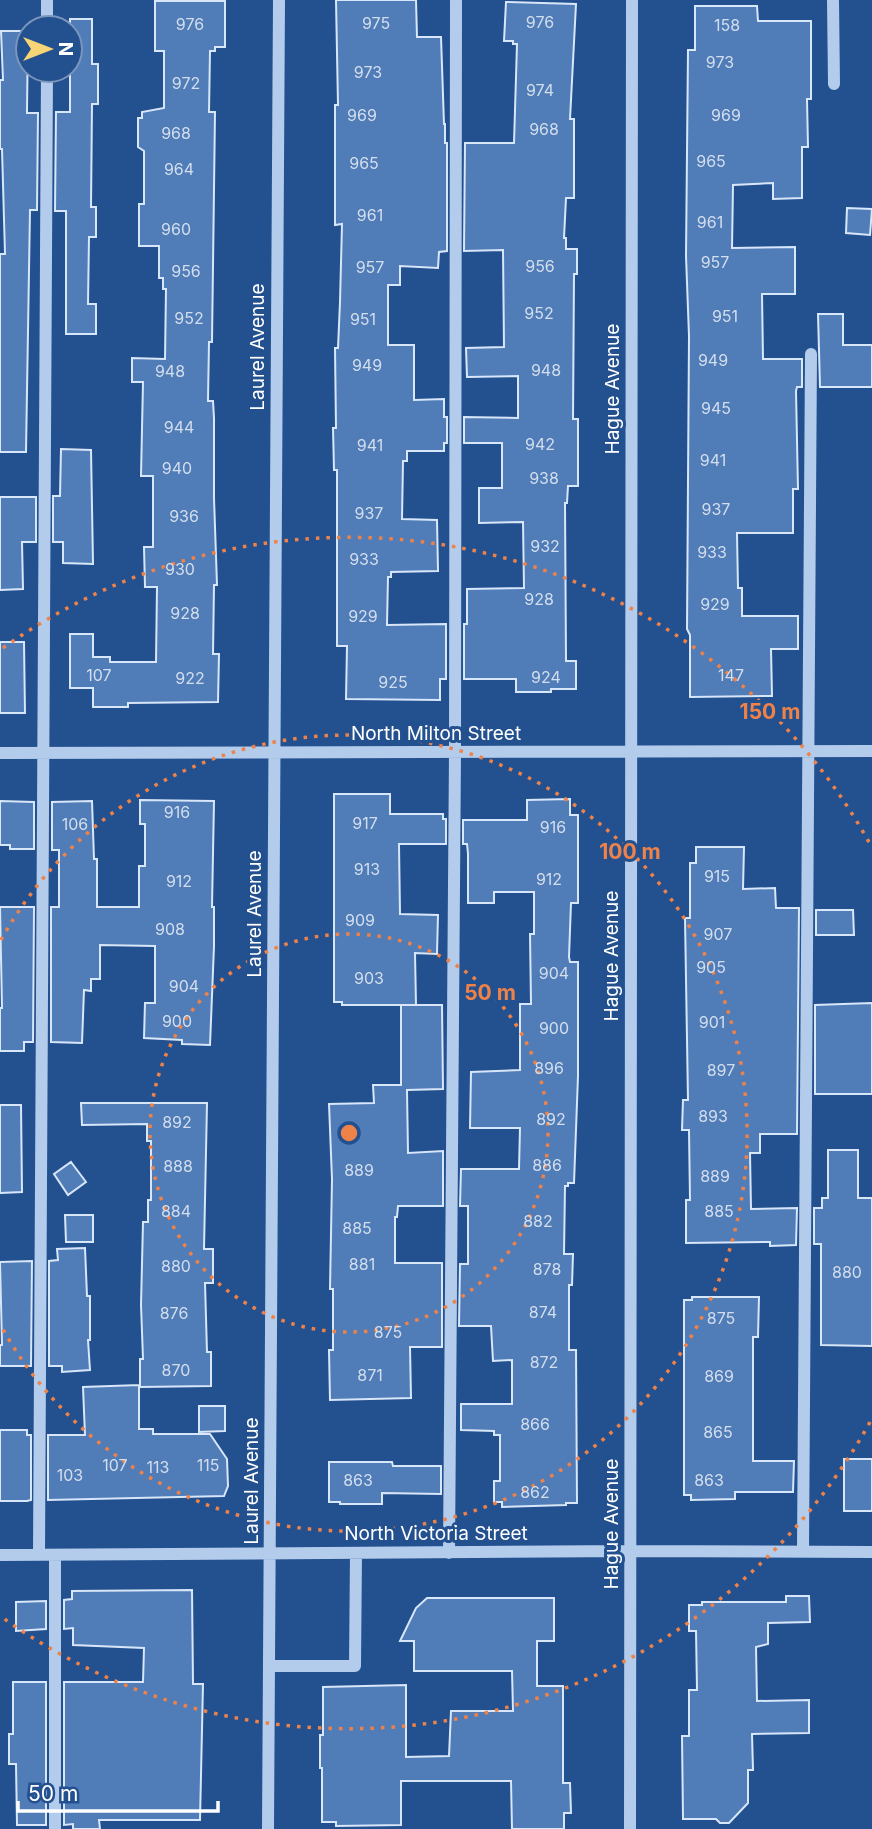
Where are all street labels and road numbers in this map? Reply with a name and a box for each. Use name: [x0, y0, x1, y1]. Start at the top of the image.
street label: Laurel Avenue: [246, 283, 269, 411]
street label: Hague Avenue: [601, 324, 624, 454]
street label: North Milton Street: [351, 722, 521, 745]
street label: Laurel Avenue: [243, 850, 266, 978]
street label: Hague Avenue: [600, 891, 623, 1021]
street label: Laurel Avenue: [240, 1417, 263, 1545]
street label: Hague Avenue: [600, 1459, 623, 1589]
street label: North Victoria Street: [344, 1522, 528, 1545]

